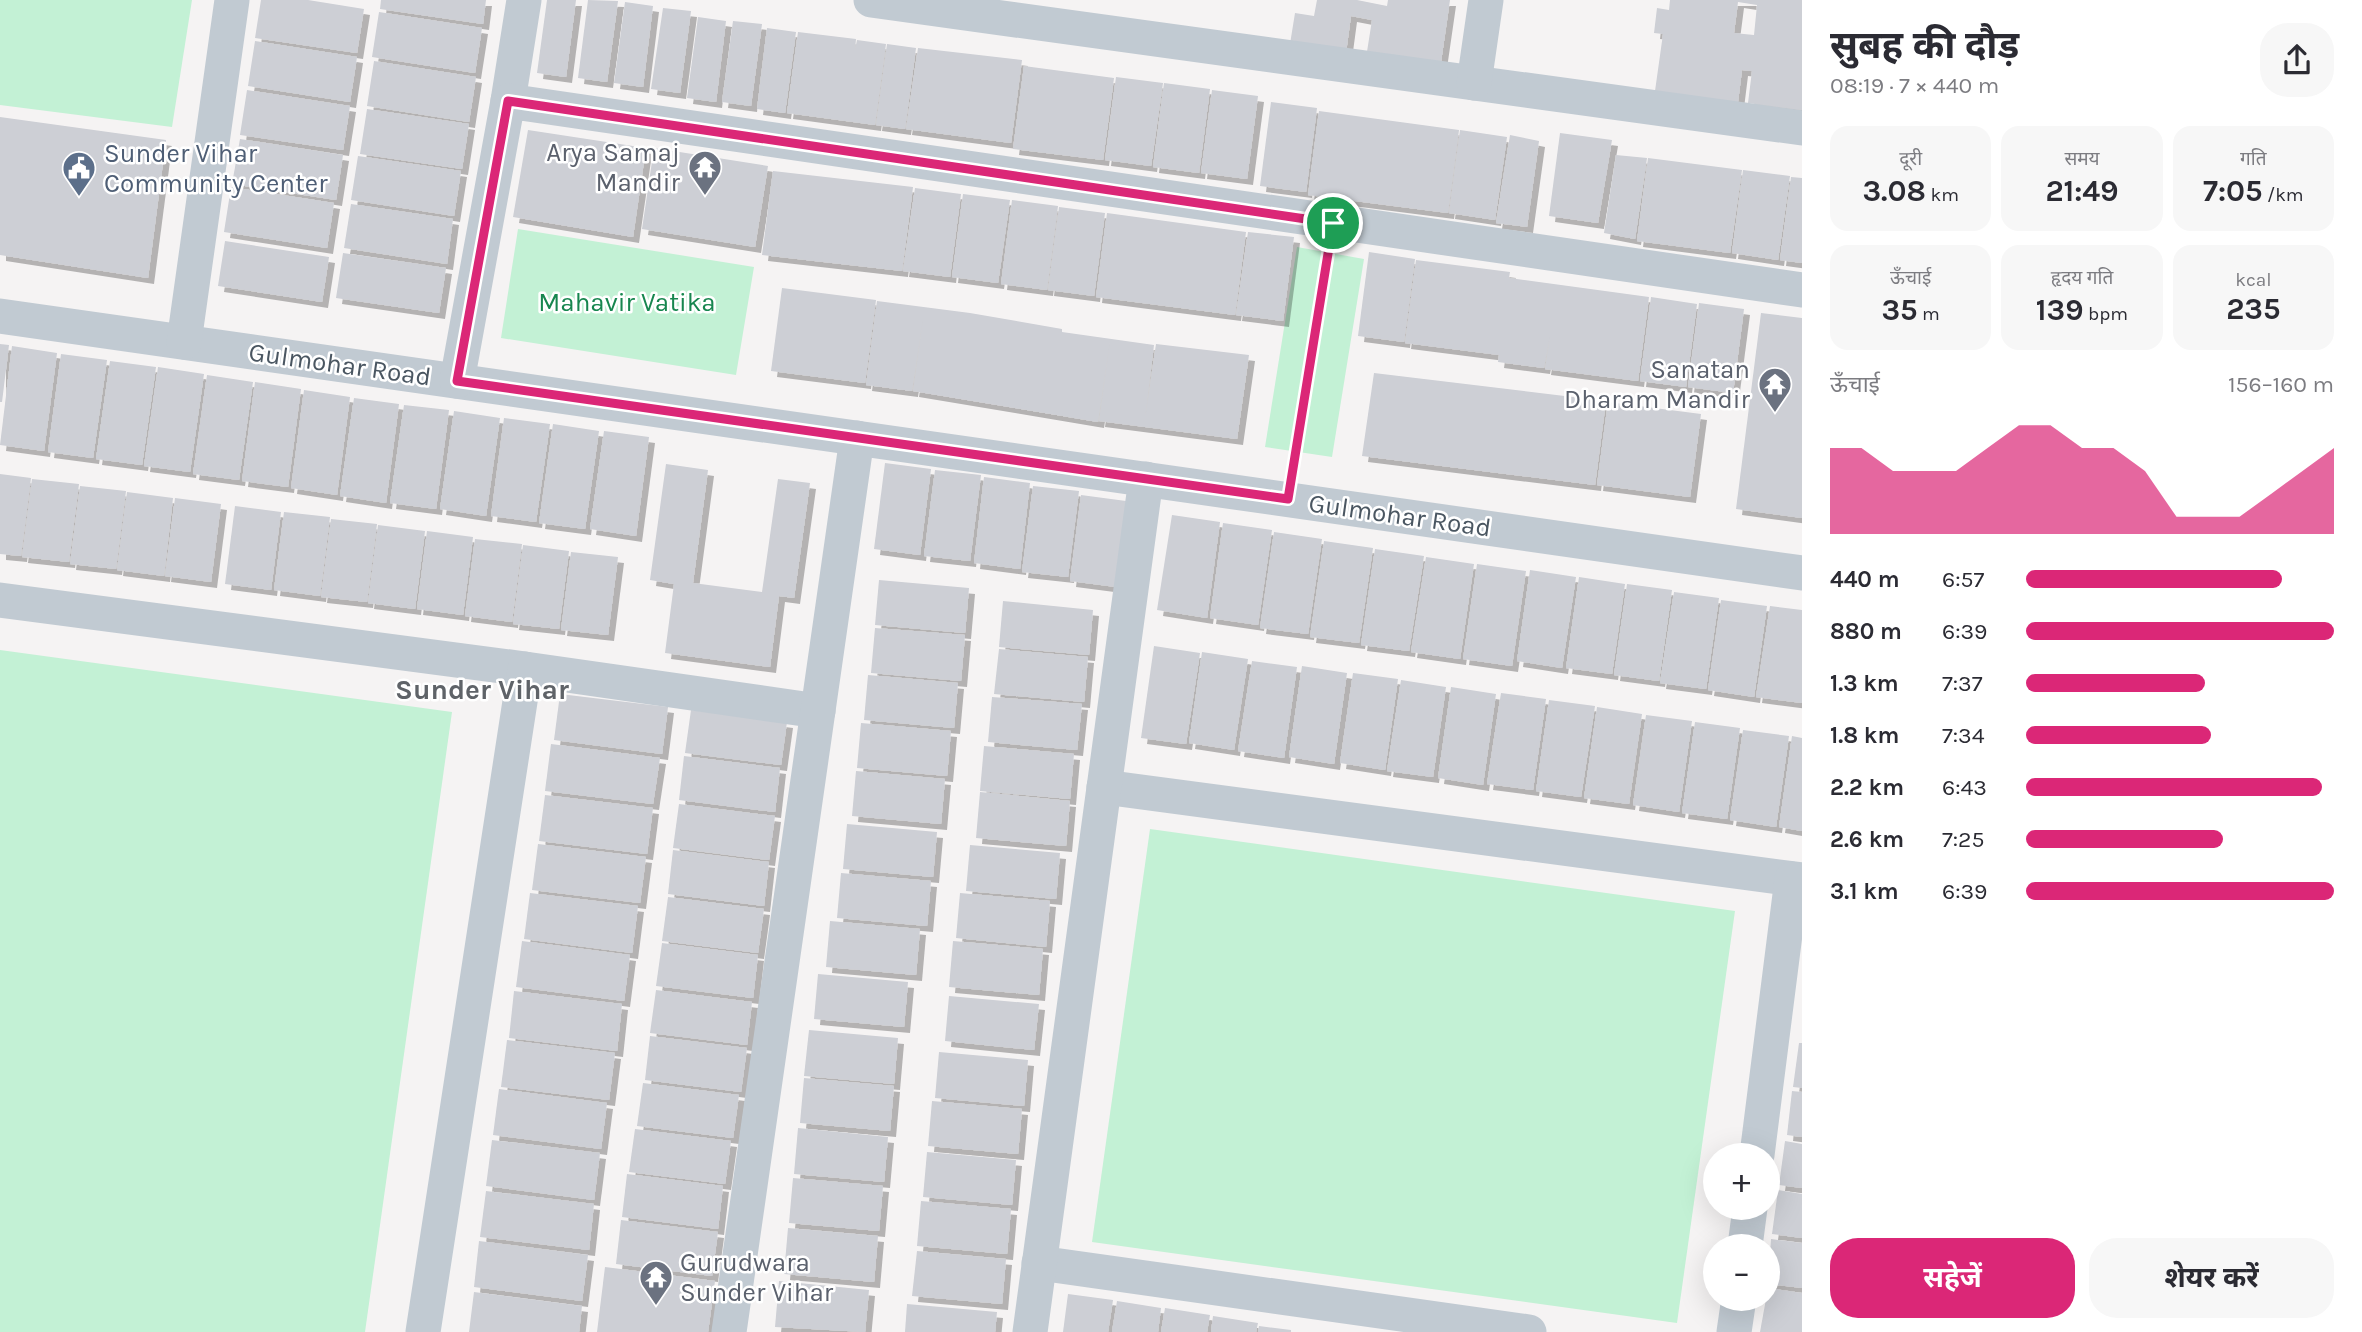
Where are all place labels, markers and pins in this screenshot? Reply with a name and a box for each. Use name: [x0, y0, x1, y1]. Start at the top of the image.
place label: Arya Samaj Mandir: [546, 137, 681, 198]
place label: Sunder Vihar Community Center: [104, 138, 328, 199]
temple icon: Arya Samaj Mandir: [686, 148, 724, 197]
public building icon: Sunder Vihar Community Center: [60, 149, 98, 198]
pin: [1303, 193, 1363, 253]
place label: Sanatan Dharam Mandir: [1564, 354, 1751, 415]
temple icon: Sanatan Dharam Mandir: [1756, 365, 1794, 414]
place label: Gurudwara Sunder Vihar: [680, 1247, 834, 1308]
temple icon: Gurudwara Sunder Vihar: [637, 1258, 675, 1307]

